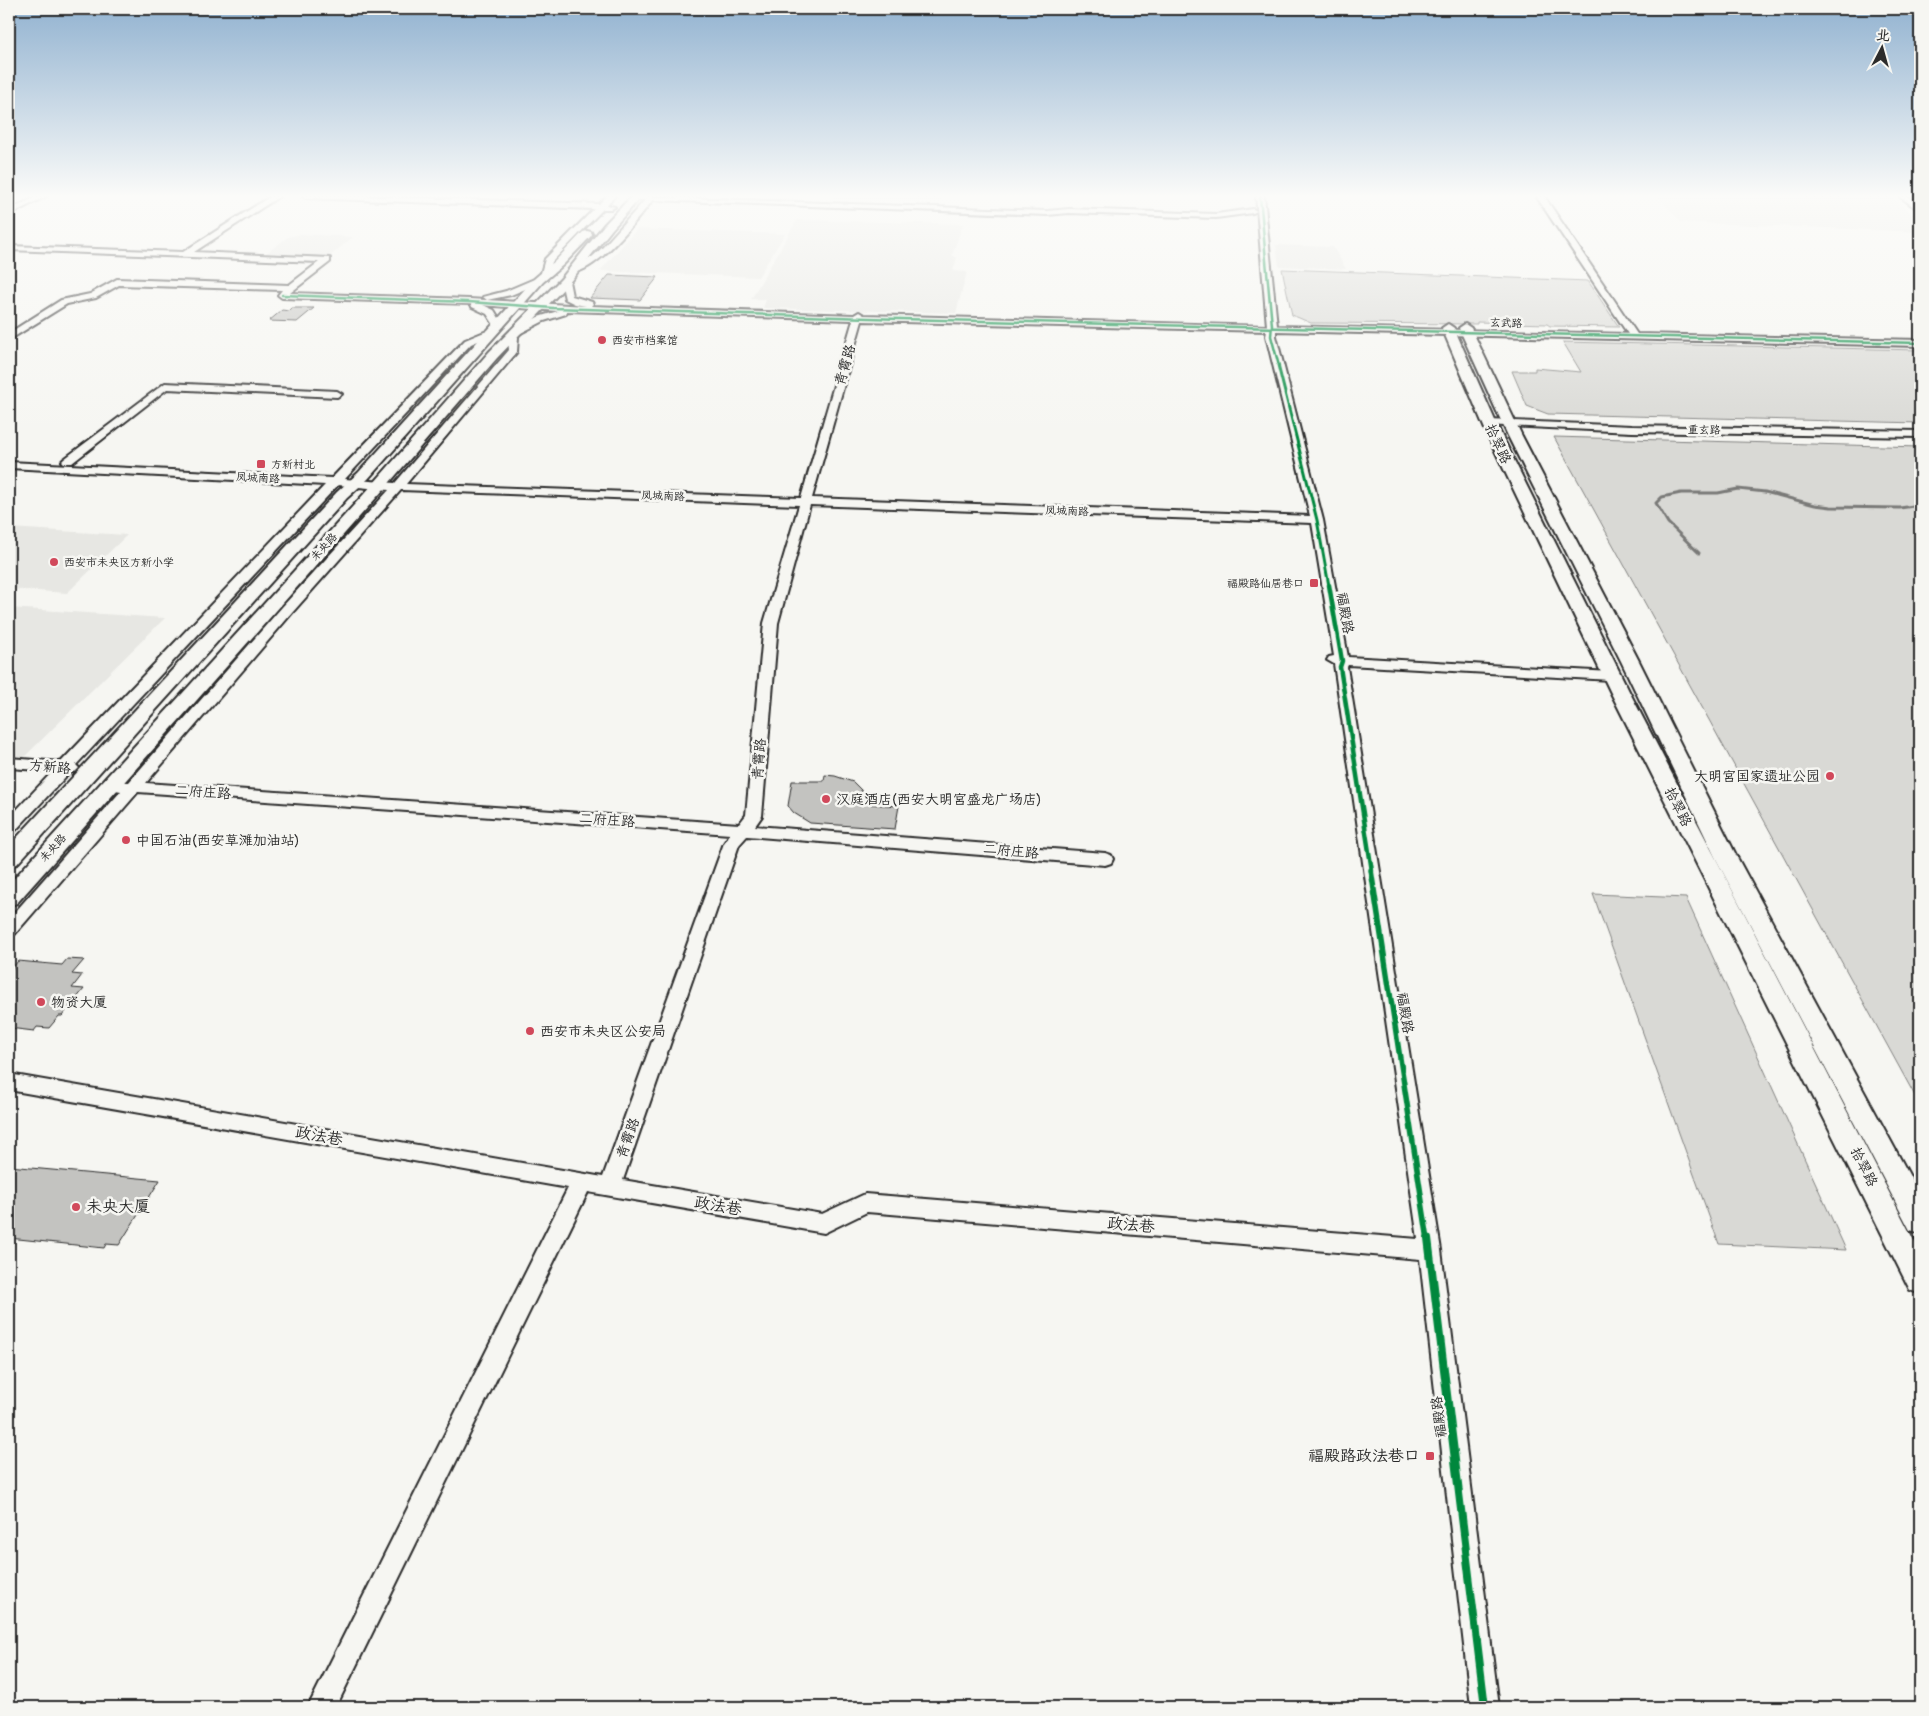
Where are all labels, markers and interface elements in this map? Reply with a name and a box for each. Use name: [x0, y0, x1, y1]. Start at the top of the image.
north arrow: [1856, 22, 1906, 72]
text: 北: [1875, 26, 1891, 45]
street label: 玄武路: [1489, 316, 1523, 330]
marker: 西安市档案馆: [596, 334, 608, 346]
place label: 西安市档案馆: [612, 334, 678, 347]
street label: 青霄路: [831, 342, 859, 388]
street label: 拾翠路: [1481, 421, 1515, 467]
street label: 重玄路: [1687, 423, 1721, 437]
marker: 方新村北: [255, 458, 267, 470]
place label: 方新村北: [271, 458, 315, 471]
street label: 凤城南路: [236, 470, 280, 486]
street label: 凤城南路: [641, 489, 685, 503]
street label: 凤城南路: [1045, 504, 1089, 518]
street label: 未央路: [308, 530, 340, 564]
marker: 西安市未央区方新小学: [48, 556, 60, 568]
place label: 西安市未央区方新小学: [64, 556, 174, 569]
place label: 福殿路仙居巷口: [1227, 577, 1304, 590]
marker: 福殿路仙居巷口: [1308, 577, 1320, 589]
street label: 福殿路: [1333, 591, 1357, 635]
street label: 青霄路: [749, 737, 769, 781]
street label: 方新路: [28, 757, 72, 777]
place label: 大明宫国家遗址公园: [1694, 768, 1820, 785]
marker: 大明宫国家遗址公园: [1824, 770, 1836, 782]
street label: 二府庄路: [174, 782, 232, 802]
street label: 拾翠路: [1661, 784, 1695, 830]
place label: 汉庭酒店(西安大明宫盛龙广场店): [836, 791, 1041, 808]
marker: 汉庭酒店(西安大明宫盛龙广场店): [820, 793, 832, 805]
street label: 二府庄路: [578, 810, 636, 830]
street label: 未央路: [37, 831, 69, 865]
place label: 中国石油(西安草滩加油站): [136, 832, 299, 849]
marker: 中国石油(西安草滩加油站): [120, 834, 132, 846]
street label: 二府庄路: [982, 840, 1040, 862]
street label: 福殿路: [1393, 991, 1417, 1035]
place label: 物资大厦: [51, 994, 107, 1011]
marker: 物资大厦: [35, 996, 47, 1008]
place label: 西安市未央区公安局: [540, 1023, 666, 1040]
marker: 西安市未央区公安局: [524, 1025, 536, 1037]
street label: 青霄路: [613, 1115, 643, 1161]
street label: 政法巷: [294, 1122, 344, 1150]
street label: 拾翠路: [1847, 1144, 1881, 1190]
street label: 政法巷: [693, 1192, 743, 1220]
place label: 未央大厦: [86, 1197, 150, 1217]
marker: 未央大厦: [70, 1201, 82, 1213]
street label: 政法巷: [1106, 1213, 1156, 1237]
street label: 福殿路: [1428, 1395, 1450, 1439]
place label: 福殿路政法巷口: [1308, 1446, 1420, 1466]
marker: 福殿路政法巷口: [1424, 1450, 1436, 1462]

